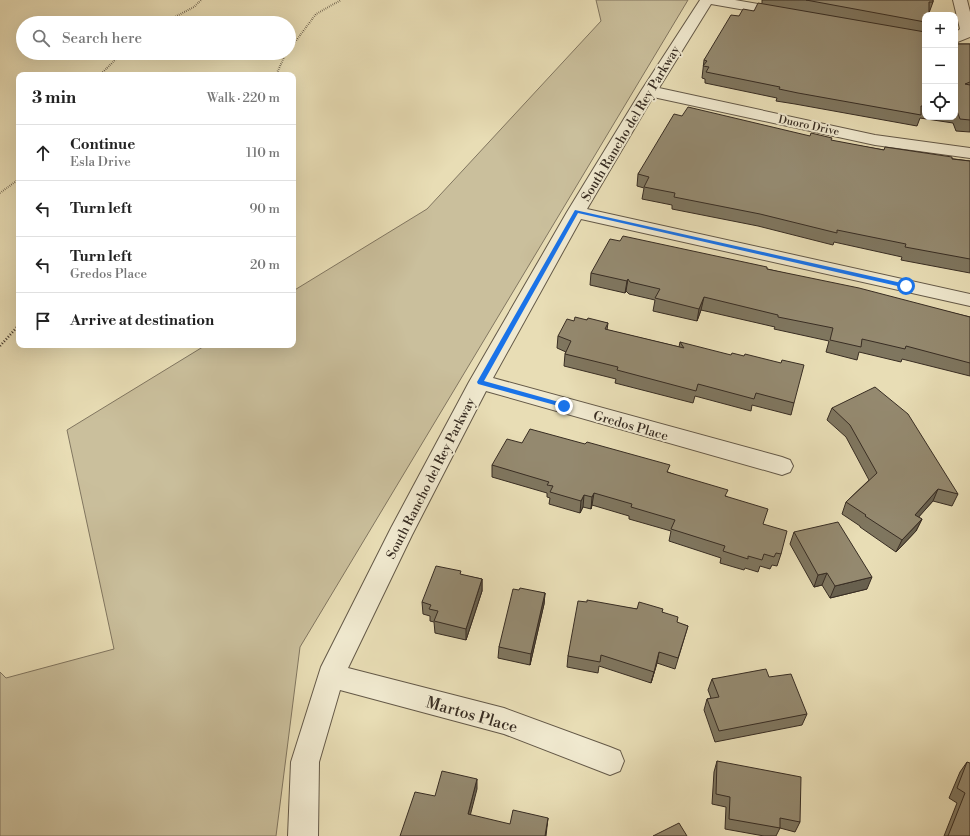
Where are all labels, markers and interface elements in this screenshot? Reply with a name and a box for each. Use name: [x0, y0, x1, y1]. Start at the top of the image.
map controls: [922, 12, 958, 120]
button: +: [922, 12, 958, 48]
search box: [16, 16, 296, 60]
icon: search: [30, 27, 52, 49]
text: Search here: [62, 29, 142, 48]
street label: South Rancho del Rey Parkway: [578, 42, 684, 204]
button: −: [922, 48, 958, 84]
button: locate: [922, 84, 958, 120]
text: 3 min: [32, 87, 76, 109]
text: Walk · 220 m: [207, 90, 280, 106]
street label: Duoro Drive: [777, 113, 841, 139]
text: Continue: [70, 135, 135, 154]
icon: ahead: [32, 142, 54, 164]
text: 110 m: [246, 145, 280, 161]
text: Esla Drive: [70, 154, 131, 170]
icon: left: [32, 198, 54, 220]
text: Turn left: [70, 199, 132, 218]
text: 90 m: [249, 201, 280, 217]
text: Turn left: [70, 247, 132, 266]
icon: left: [32, 254, 54, 276]
text: 20 m: [250, 257, 280, 273]
text: Gredos Place: [70, 266, 147, 282]
route start: [897, 277, 915, 295]
icon: arrive: [32, 310, 54, 332]
text: Arrive at destination: [70, 311, 214, 330]
street label: South Rancho del Rey Parkway: [383, 395, 479, 562]
route end: [555, 397, 573, 415]
street label: Gredos Place: [591, 408, 670, 444]
street label: Martos Place: [424, 692, 520, 738]

